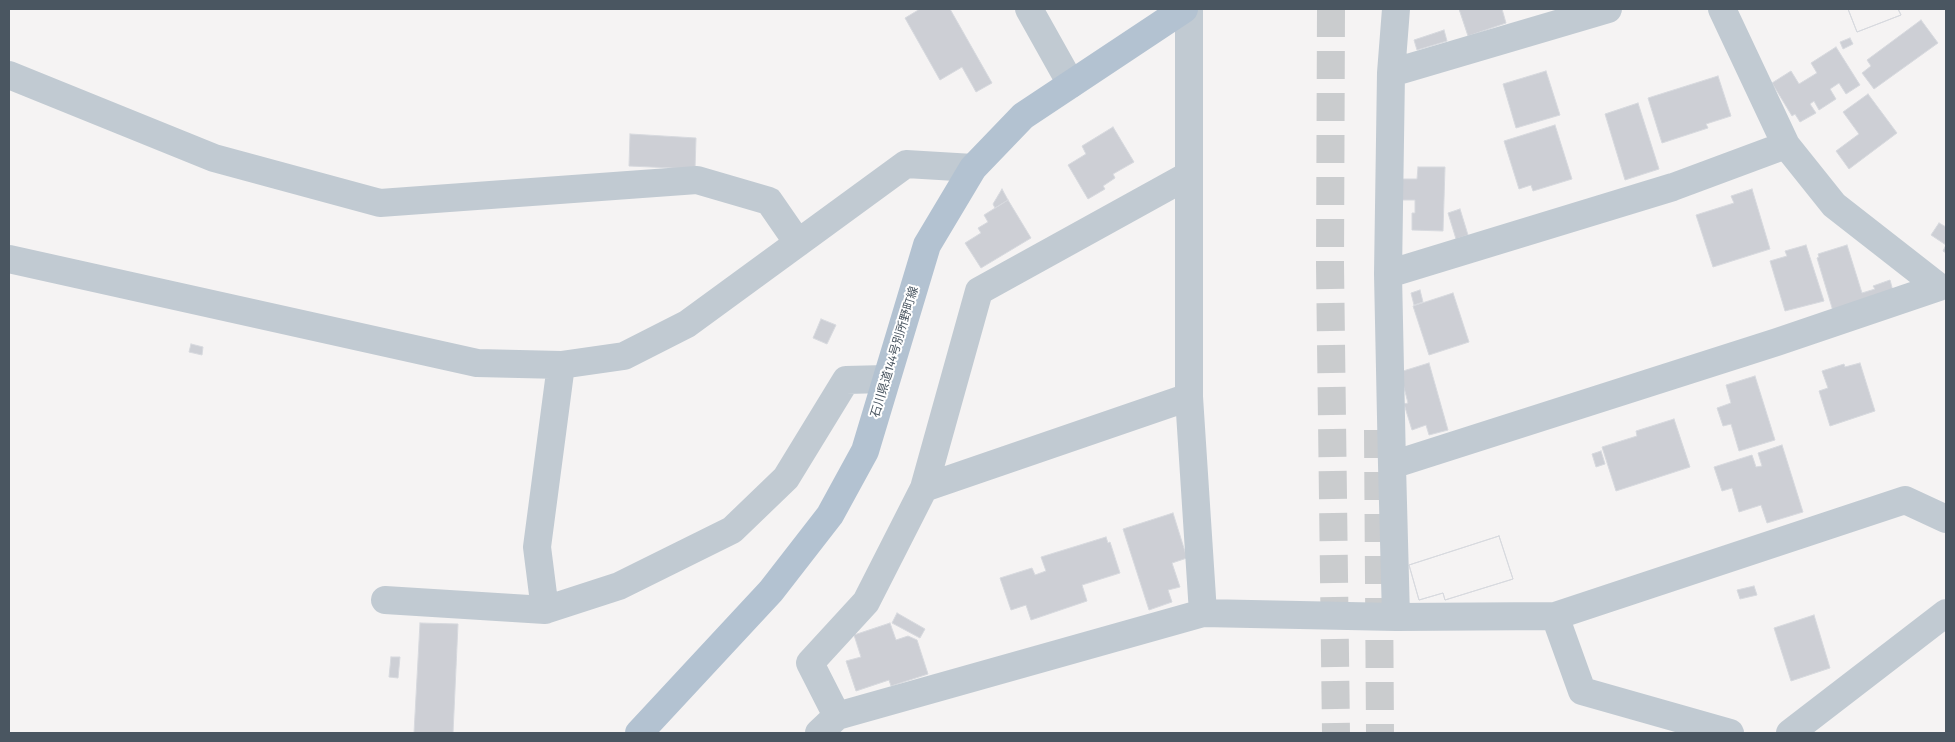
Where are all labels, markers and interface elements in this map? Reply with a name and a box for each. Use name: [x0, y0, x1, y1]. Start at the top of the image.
street label: 石川県道144号別所野町線: [868, 285, 922, 419]

